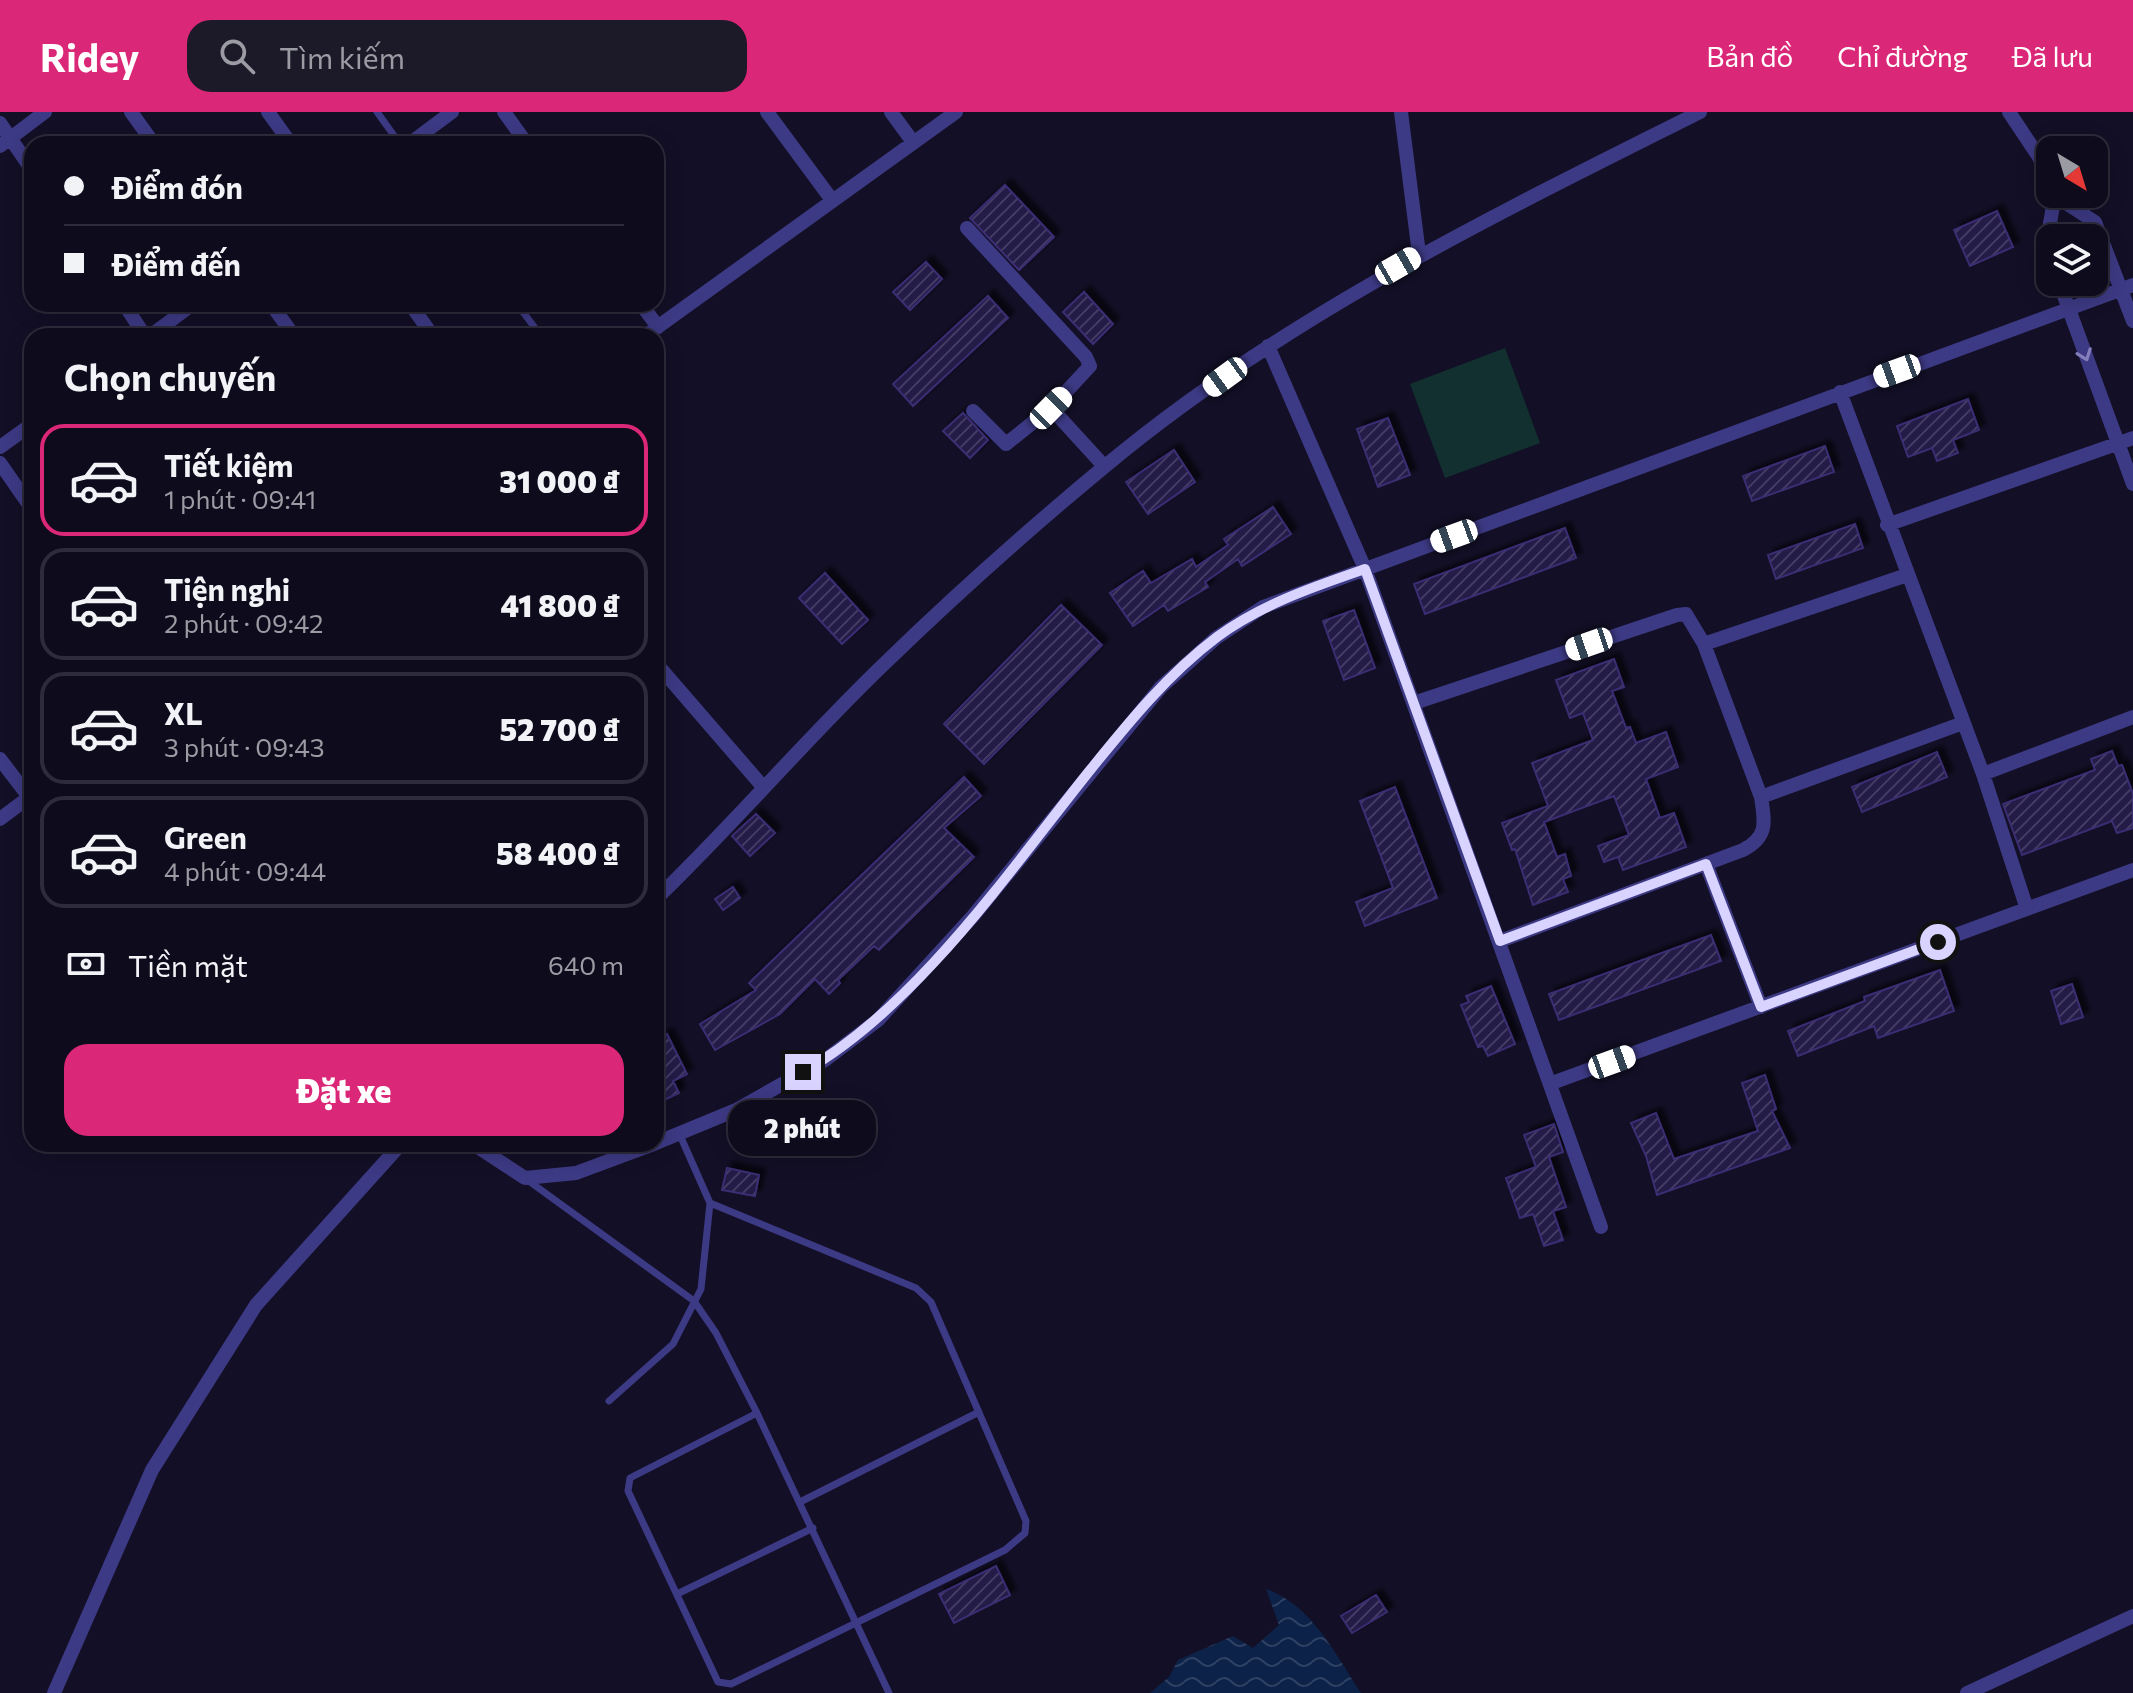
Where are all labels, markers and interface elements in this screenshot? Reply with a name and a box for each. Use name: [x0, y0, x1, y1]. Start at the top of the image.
search box: [187, 20, 747, 92]
text: Ridey: [40, 33, 139, 80]
icon: search: [215, 34, 259, 78]
text: Tìm kiếm: [279, 38, 405, 75]
text: Bản đồ: [1706, 39, 1793, 73]
text: Chỉ đường: [1837, 39, 1968, 73]
text: Đã lưu: [2012, 39, 2093, 73]
north arrow: [2036, 136, 2108, 208]
map controls: [2036, 136, 2108, 296]
text: Điểm đón: [112, 168, 243, 205]
button: layers: [2036, 224, 2108, 296]
car: [1371, 244, 1425, 288]
text: Điểm đến: [112, 245, 241, 282]
one-way arrow: [2076, 347, 2092, 361]
car: [1870, 352, 1924, 390]
car: [1199, 353, 1251, 401]
text: Chọn chuyến: [64, 354, 276, 398]
car: [1026, 383, 1076, 433]
icon: car: [68, 444, 140, 516]
text: Tiết kiệm: [164, 446, 293, 483]
text: 31 000 ₫: [499, 462, 620, 499]
text: 1 phút · 09:41: [164, 483, 316, 514]
car: [1427, 517, 1481, 555]
icon: car: [68, 568, 140, 640]
text: Tiện nghi: [164, 570, 290, 607]
text: 41 800 ₫: [501, 586, 620, 623]
text: 2 phút · 09:42: [164, 607, 323, 638]
car: [1562, 625, 1616, 663]
icon: car: [68, 692, 140, 764]
text: XL: [164, 694, 203, 731]
text: 52 700 ₫: [499, 710, 620, 747]
text: 3 phút · 09:43: [164, 731, 325, 762]
icon: car: [68, 816, 140, 888]
text: Green: [164, 818, 247, 855]
text: 58 400 ₫: [496, 834, 620, 871]
text: 4 phút · 09:44: [164, 855, 326, 886]
route start: [1920, 924, 1956, 960]
icon: cash: [64, 942, 108, 986]
text: Tiền mặt: [128, 946, 248, 983]
text: 640 m: [548, 949, 624, 980]
car: [1585, 1043, 1639, 1081]
button: Đặt xe: [64, 1044, 624, 1136]
route end: [785, 1054, 821, 1090]
callout: 2 phút: [729, 1100, 877, 1156]
text: 2 phút: [764, 1112, 840, 1143]

